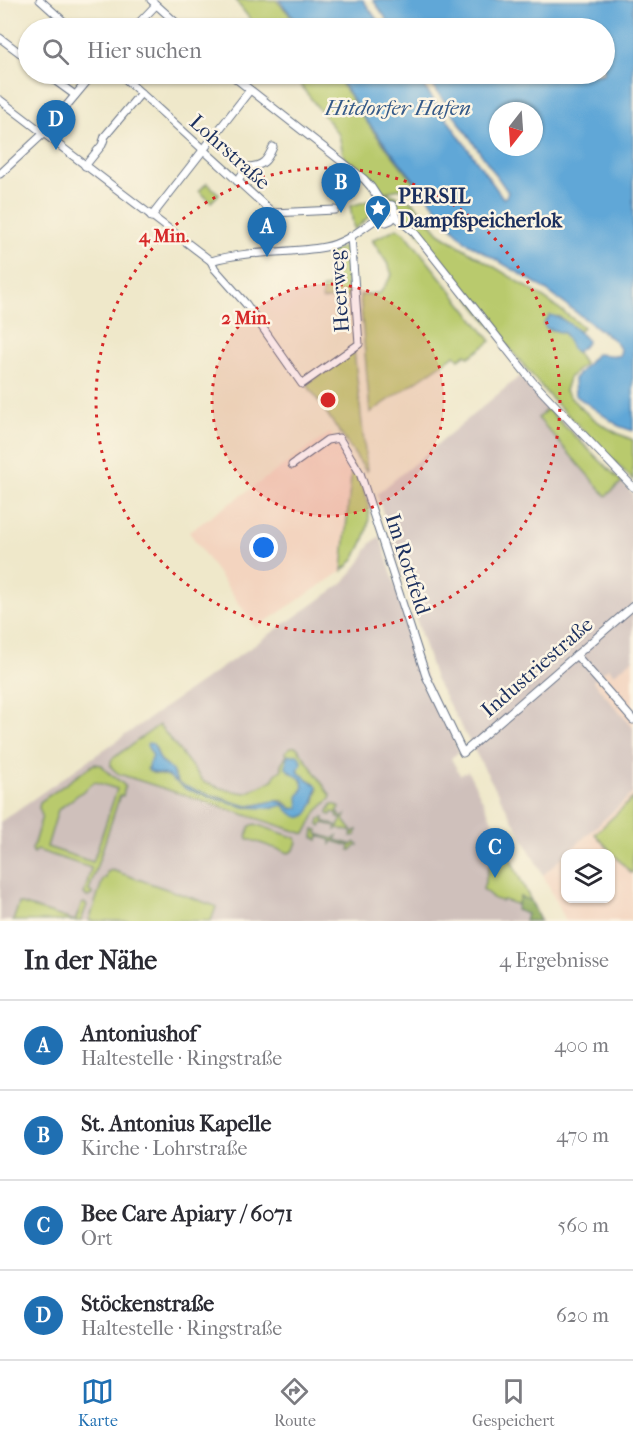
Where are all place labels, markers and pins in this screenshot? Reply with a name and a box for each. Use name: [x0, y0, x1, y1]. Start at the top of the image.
pin: D: [36, 100, 76, 150]
pin: B: [322, 164, 360, 213]
place label: PERSIL Dampfspeicherlok: [398, 184, 563, 232]
place icon: PERSIL Dampfspeicherlok: [363, 193, 393, 231]
pin: A: [248, 208, 286, 257]
centre of rings: [318, 390, 338, 410]
pin: C: [476, 828, 514, 878]

